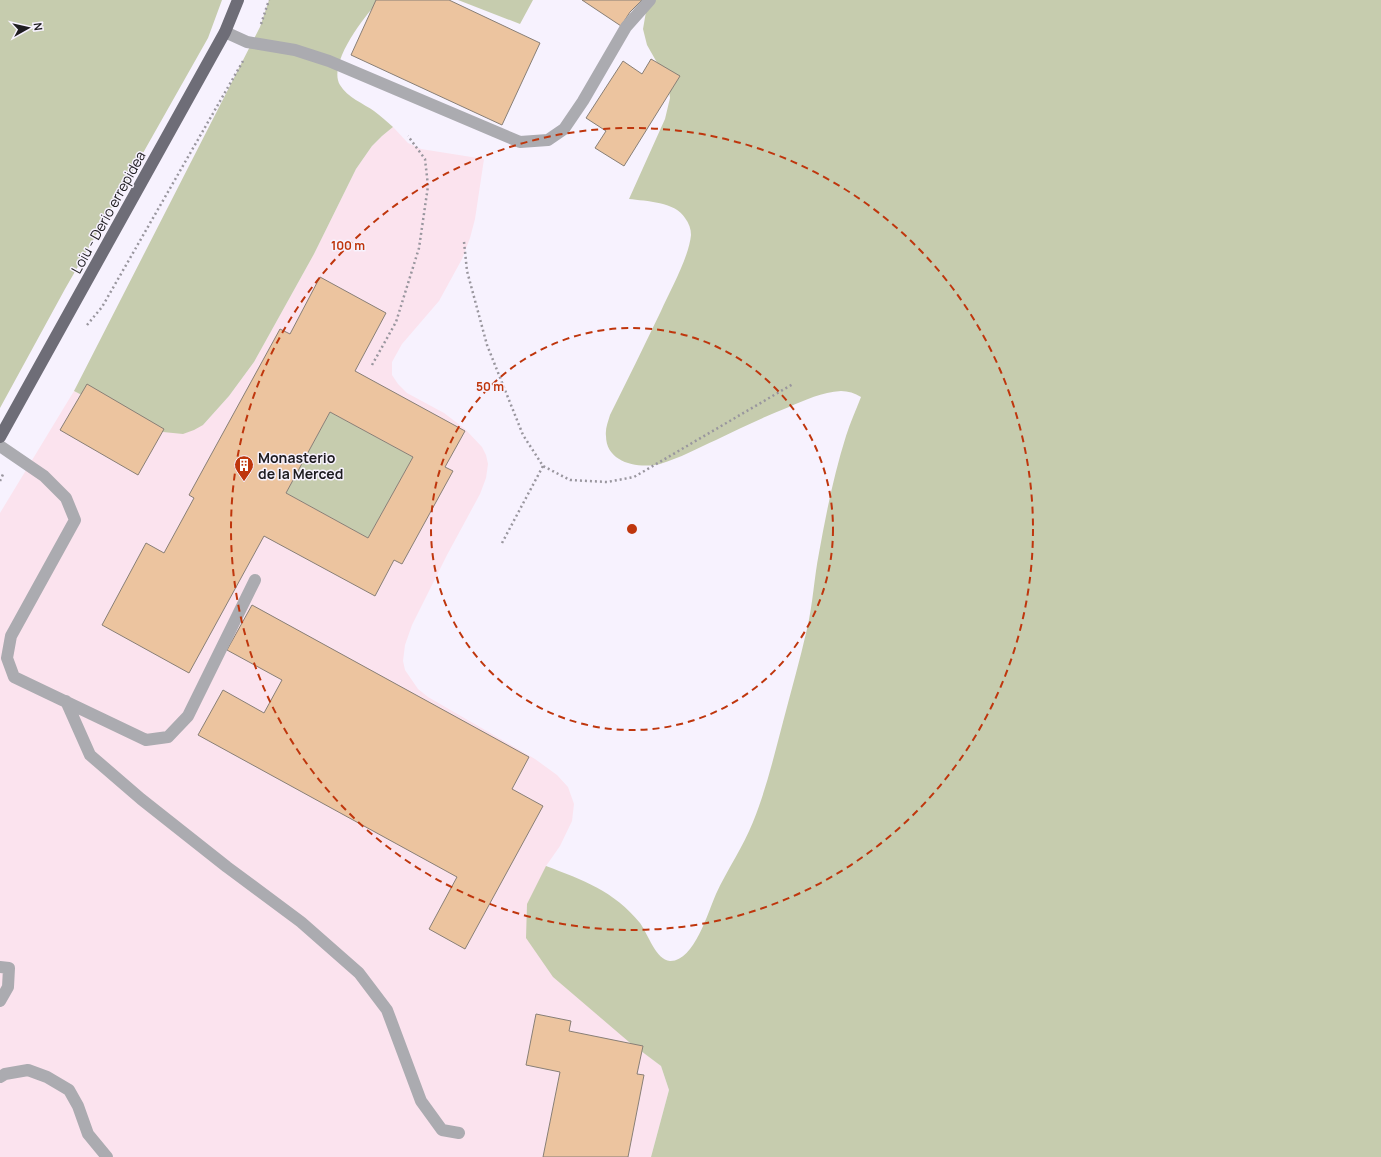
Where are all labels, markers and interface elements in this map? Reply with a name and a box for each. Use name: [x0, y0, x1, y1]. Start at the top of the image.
north arrow: [8, 8, 48, 48]
text: N: [30, 22, 46, 32]
street label: Loiu - Derio errepidea: [66, 147, 150, 277]
text: 100 m: [331, 237, 365, 254]
text: 50 m: [476, 378, 504, 395]
place label: Monasterio de la Merced: [258, 448, 343, 483]
building icon: Monasterio de la Merced: [233, 454, 255, 482]
centre of rings: [625, 522, 639, 536]

